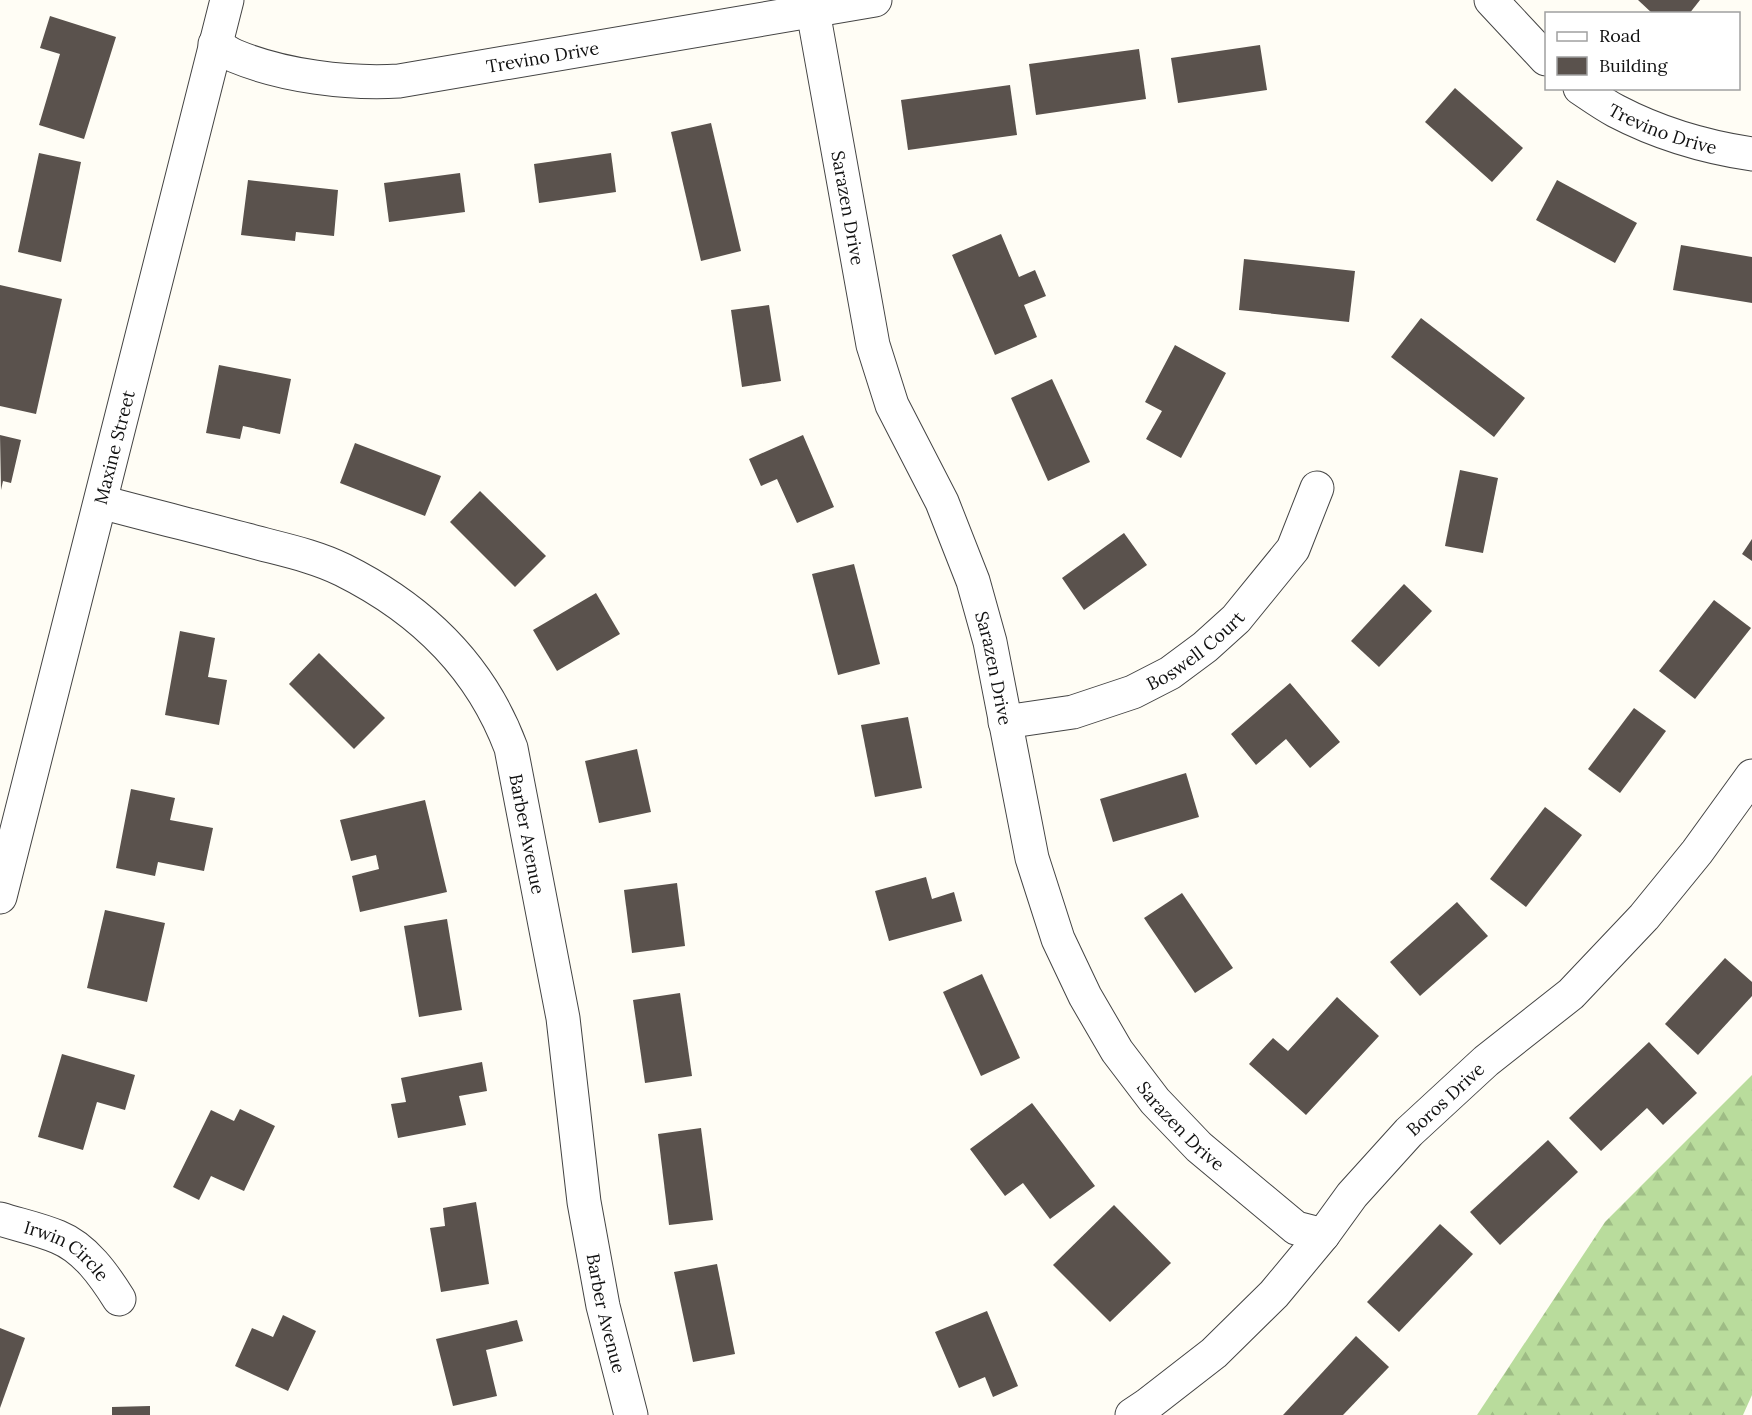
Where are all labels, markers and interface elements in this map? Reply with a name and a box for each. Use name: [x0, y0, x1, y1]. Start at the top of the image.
legend: [1545, 12, 1740, 90]
text: Road: [1599, 24, 1641, 47]
street label: Trevino Drive: [484, 36, 601, 77]
text: Building: [1599, 54, 1669, 77]
street label: Trevino Drive: [1605, 98, 1720, 159]
street label: Sarazen Drive: [827, 149, 870, 267]
street label: Maxine Street: [88, 388, 139, 507]
street label: Boswell Court: [1142, 606, 1249, 695]
street label: Sarazen Drive: [970, 608, 1017, 727]
street label: Barber Avenue: [505, 772, 550, 896]
street label: Boros Drive: [1401, 1057, 1489, 1141]
street label: Sarazen Drive: [1132, 1076, 1230, 1175]
street label: Irwin Circle: [22, 1215, 115, 1285]
street label: Barber Avenue: [582, 1251, 631, 1376]

